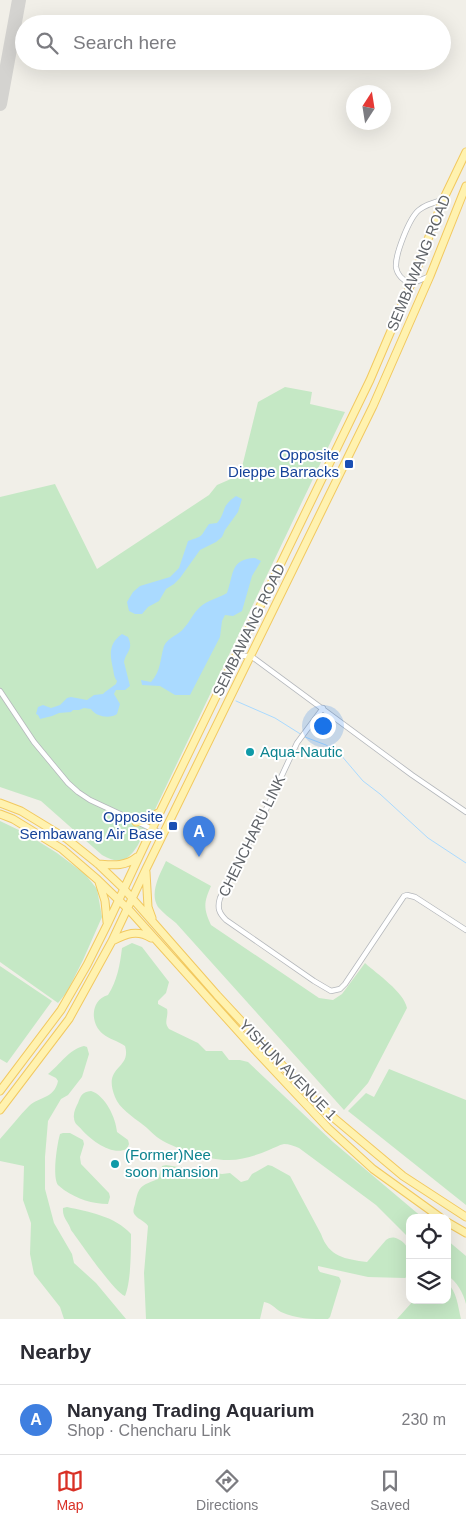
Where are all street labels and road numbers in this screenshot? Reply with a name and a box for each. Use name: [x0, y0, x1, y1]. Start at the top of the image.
street label: SEMBAWANG ROAD: [383, 192, 454, 333]
street label: SEMBAWANG ROAD: [209, 560, 288, 699]
street label: CHENCHARU LINK: [215, 772, 288, 899]
street label: YISHUN AVENUE 1: [236, 1016, 341, 1123]

